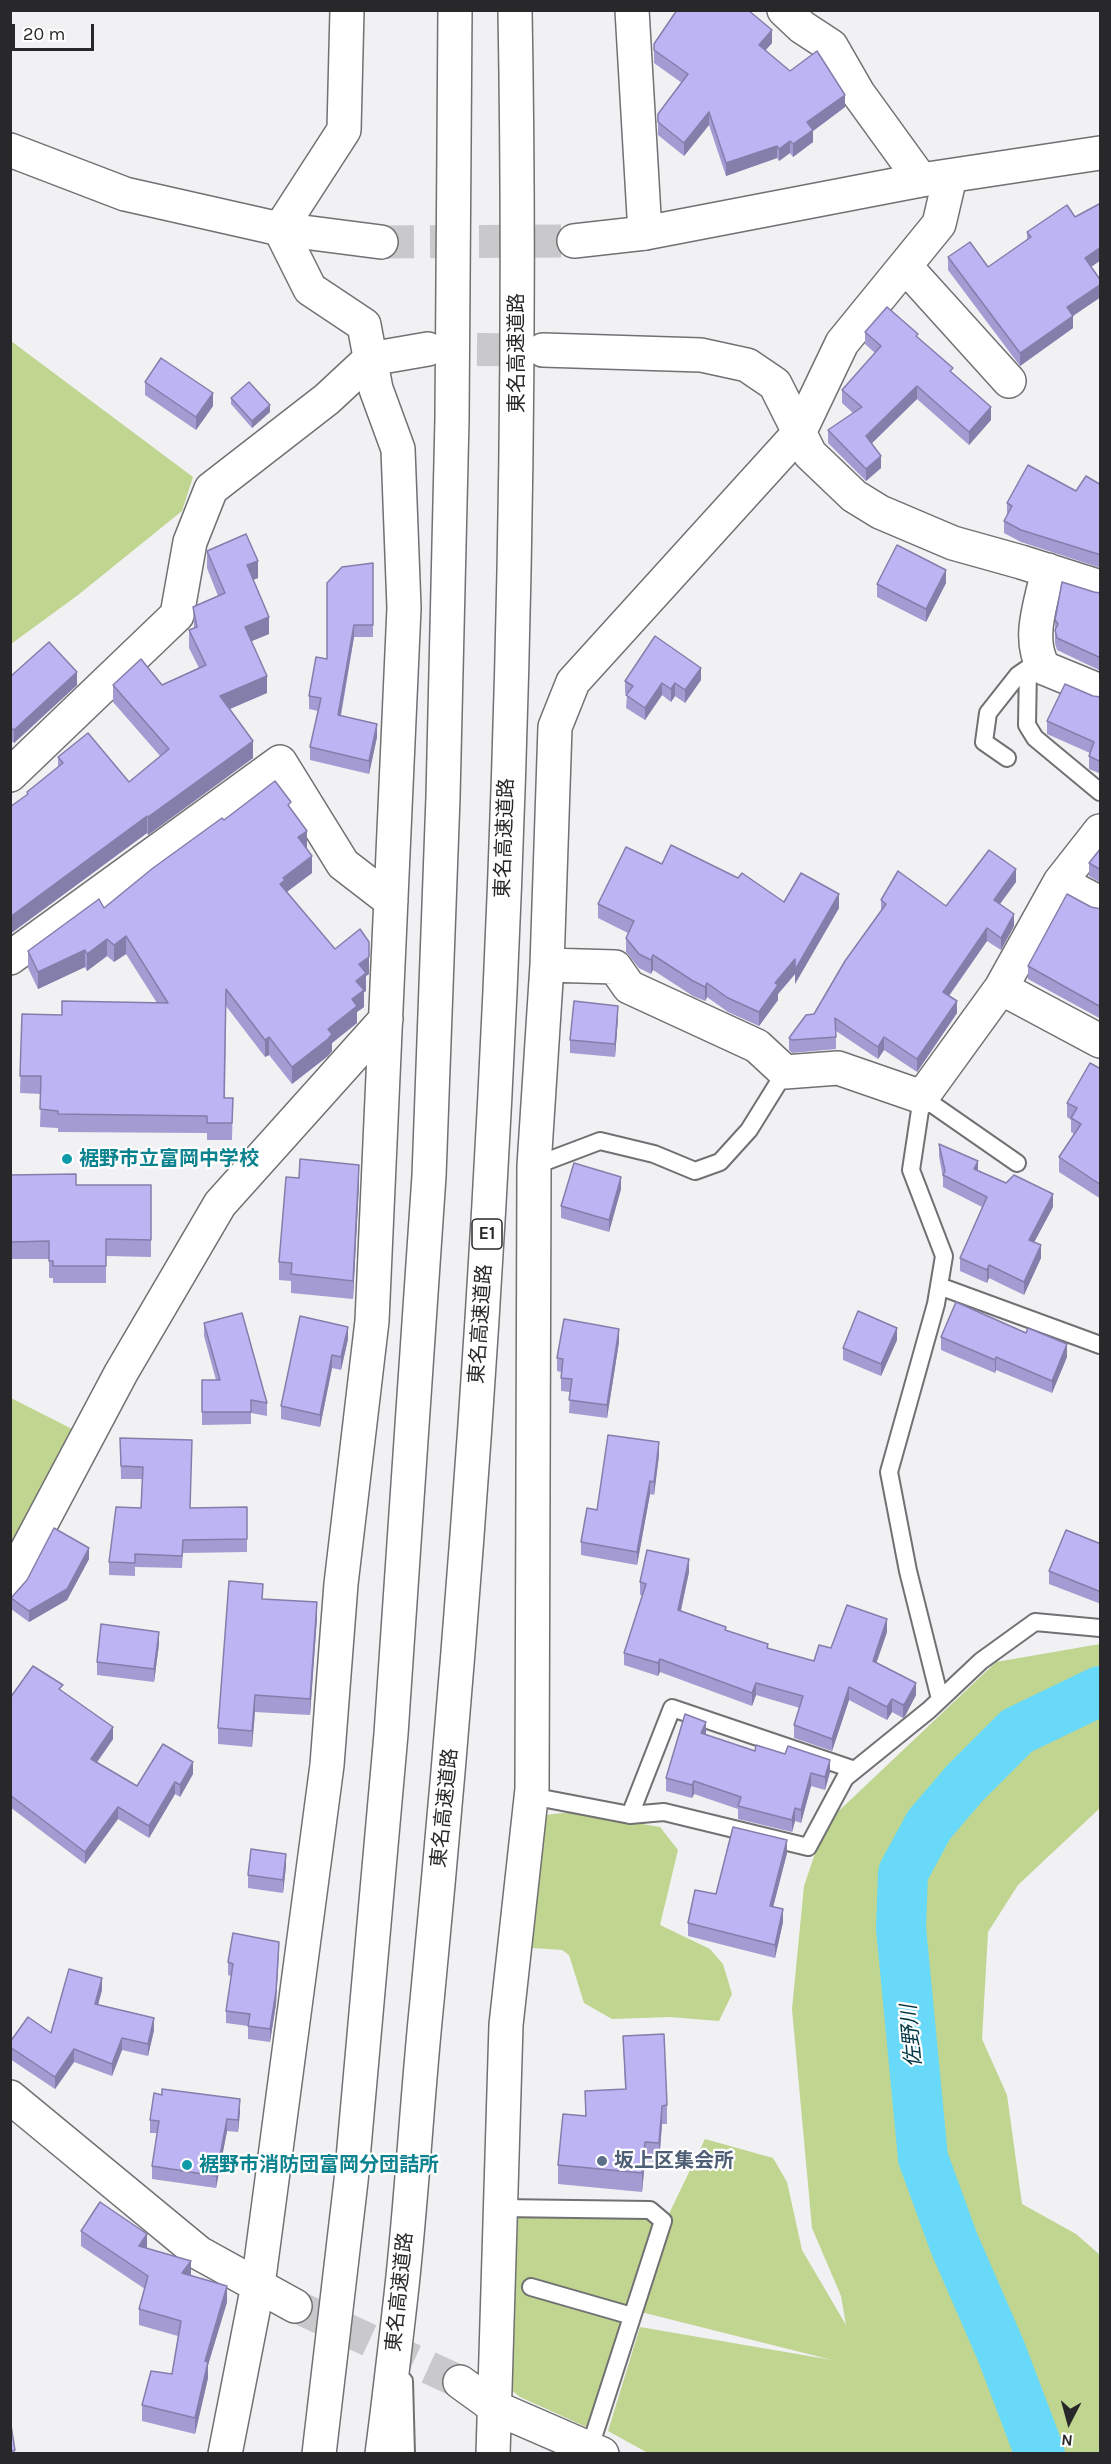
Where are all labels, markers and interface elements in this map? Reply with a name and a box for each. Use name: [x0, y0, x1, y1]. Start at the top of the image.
scale bar: [15, 12, 98, 50]
text: 20 m: [23, 23, 65, 45]
street label: 東名高速道路: [505, 293, 529, 413]
street label: 東名高速道路: [491, 778, 519, 898]
place label: 裾野市立富岡中学校: [79, 1147, 259, 1171]
marker: 裾野市立富岡中学校: [60, 1152, 74, 1166]
road number: E1: [472, 1219, 502, 1249]
street label: 東名高速道路: [465, 1263, 497, 1385]
street label: 東名高速道路: [427, 1747, 463, 1869]
water label: 佐野川: [897, 2004, 927, 2068]
place label: 坂上区集会所: [614, 2149, 734, 2173]
place label: 裾野市消防団富岡分団詰所: [199, 2153, 439, 2177]
marker: 坂上区集会所: [595, 2154, 609, 2168]
marker: 裾野市消防団富岡分団詰所: [180, 2158, 194, 2172]
street label: 東名高速道路: [382, 2231, 418, 2353]
north arrow: [1039, 2392, 1099, 2452]
text: N: [1060, 2430, 1074, 2450]

